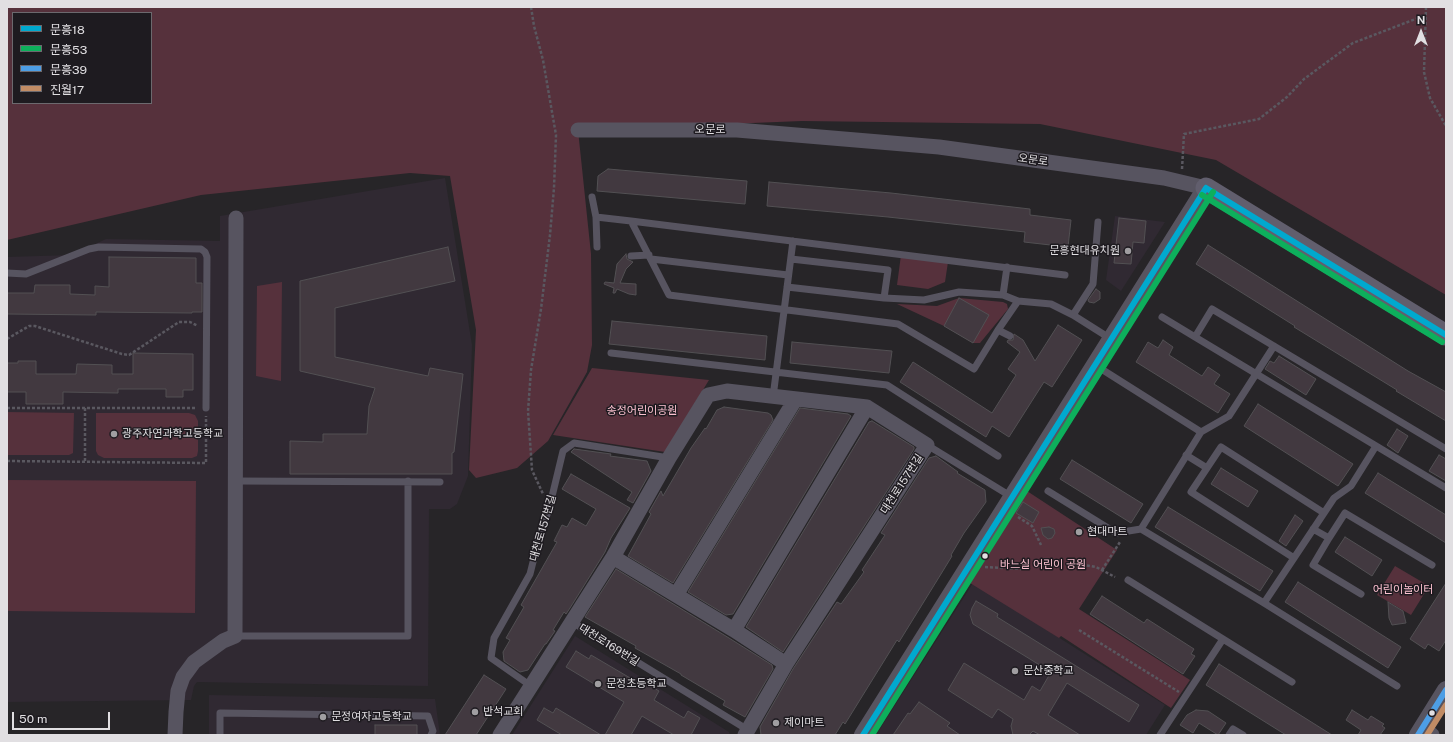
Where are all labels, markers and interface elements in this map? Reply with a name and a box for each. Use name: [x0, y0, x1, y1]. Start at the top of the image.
legend: [12, 12, 152, 104]
north arrow: [1401, 12, 1441, 52]
text: N: [1417, 14, 1425, 26]
text: 문흥18: [50, 23, 85, 37]
text: 문흥53: [50, 43, 87, 57]
text: 문흥39: [50, 63, 87, 77]
text: 진월17: [50, 83, 84, 97]
street label: 오문로: [695, 123, 725, 137]
street label: 오문로: [1017, 151, 1049, 169]
place label: 문흥현대유치원: [1049, 244, 1120, 258]
marker: 문흥현대유치원: [1123, 246, 1133, 256]
park label: 송정어린이공원: [607, 404, 677, 418]
place label: 광주자연과학고등학교: [122, 427, 223, 441]
marker: 광주자연과학고등학교: [109, 429, 119, 439]
street label: 대천로157번길: [878, 452, 926, 516]
street label: 대천로157번길: [527, 493, 559, 563]
place label: 현대마트: [1087, 525, 1127, 539]
marker: 현대마트: [1074, 527, 1084, 537]
unlabelled marker: [980, 551, 990, 561]
park label: 바느실 어린이 공원: [1000, 558, 1086, 572]
park label: 어린이놀이터: [1373, 583, 1433, 597]
street label: 대천로169번길: [576, 621, 642, 669]
place label: 문산중학교: [1023, 664, 1074, 678]
marker: 문산중학교: [1010, 666, 1020, 676]
place label: 문정초등학교: [606, 677, 667, 691]
marker: 문정초등학교: [593, 679, 603, 689]
scale bar: [14, 704, 112, 730]
place label: 반석교회: [483, 705, 523, 719]
marker: 반석교회: [470, 707, 480, 717]
unlabelled marker: [1427, 708, 1437, 718]
place label: 문정여자고등학교: [331, 710, 412, 724]
text: 50 m: [19, 712, 47, 726]
marker: 문정여자고등학교: [318, 712, 328, 722]
place label: 제이마트: [784, 716, 824, 730]
marker: 제이마트: [771, 718, 781, 728]

